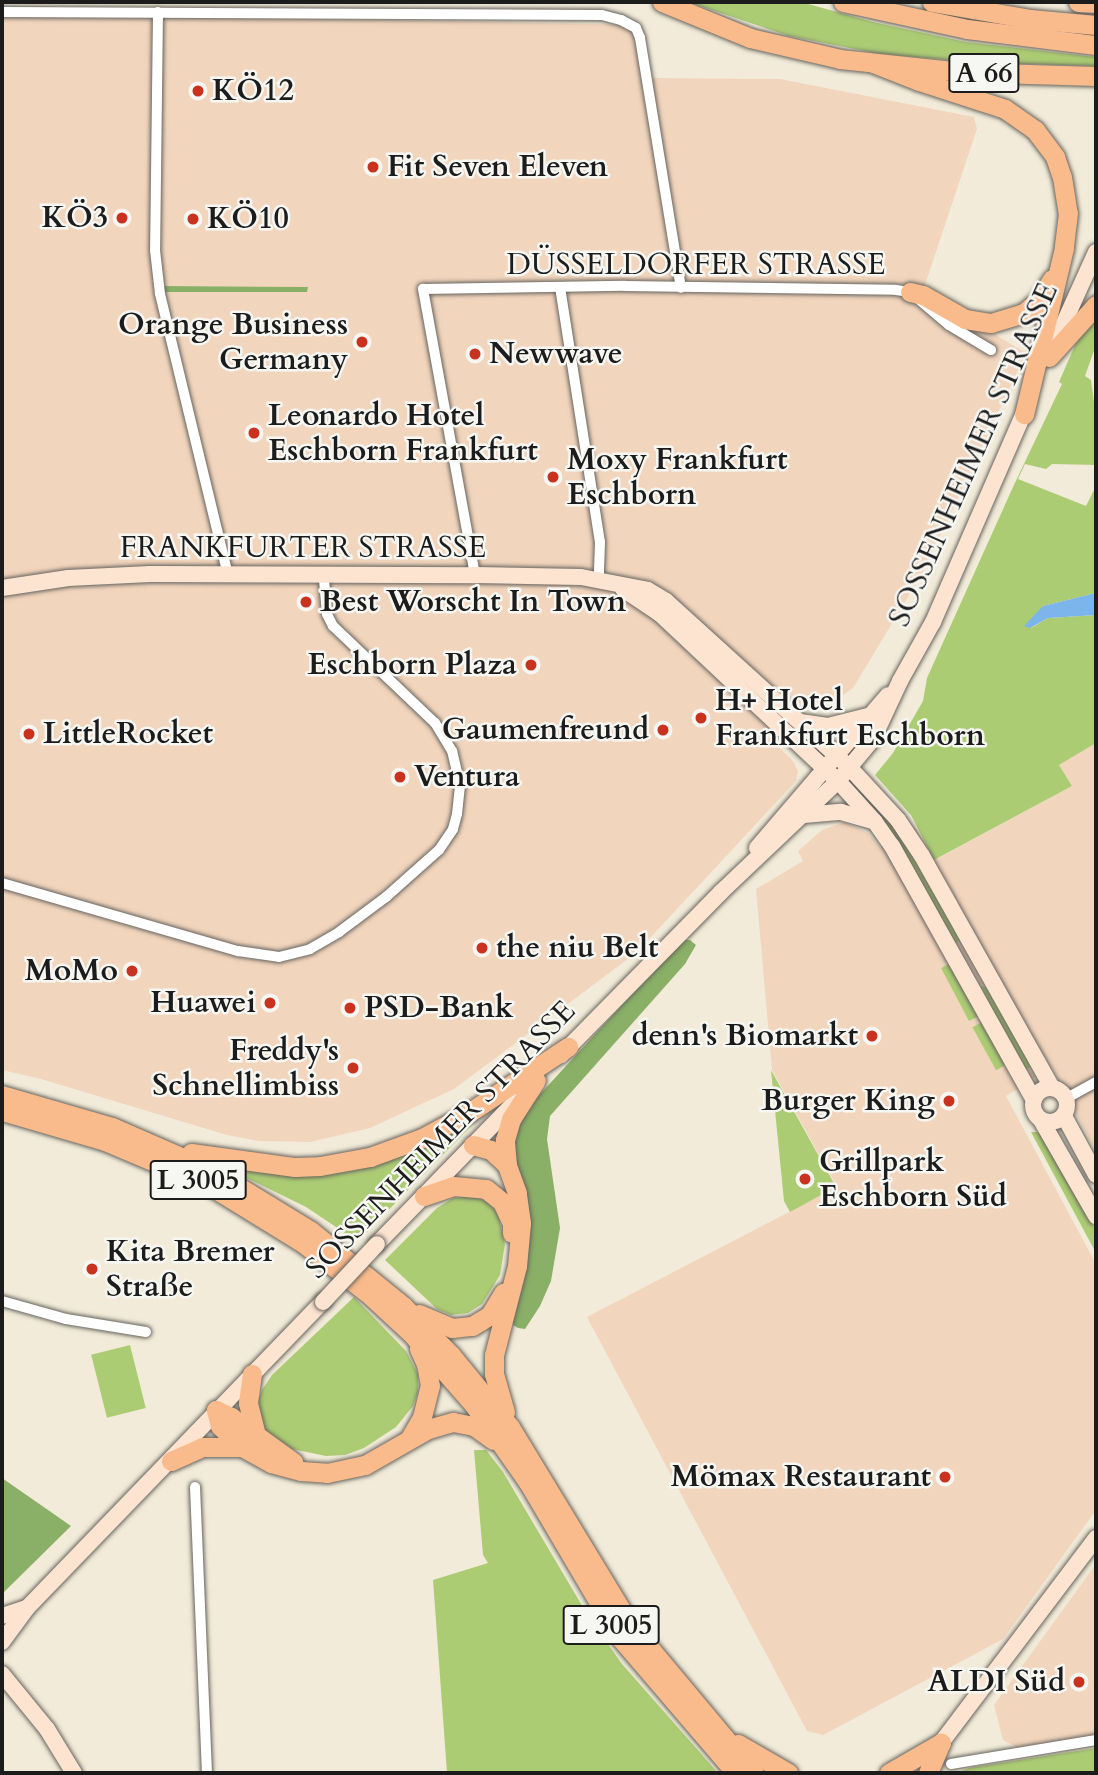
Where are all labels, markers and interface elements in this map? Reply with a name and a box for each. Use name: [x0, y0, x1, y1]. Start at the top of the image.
road number: A 66: [947, 48, 1021, 98]
place label: KÖ12: [212, 73, 294, 109]
marker: KÖ12: [190, 83, 206, 99]
place label: Fit Seven Eleven: [387, 149, 608, 185]
marker: Fit Seven Eleven: [365, 159, 381, 175]
place label: KÖ3: [42, 200, 108, 236]
place label: KÖ10: [207, 201, 289, 237]
marker: KÖ3: [114, 210, 130, 226]
marker: KÖ10: [185, 211, 201, 227]
street label: DÜSSELDORFER STRASSE: [507, 247, 885, 283]
street label: SOSSENHEIMER STRASSE: [882, 278, 1066, 632]
place label: Orange Business Germany: [118, 307, 348, 378]
marker: Orange Business Germany: [354, 334, 370, 350]
place label: Newwave: [489, 336, 623, 372]
marker: Newwave: [467, 346, 483, 362]
place label: Leonardo Hotel Eschborn Frankfurt: [268, 398, 538, 468]
marker: Leonardo Hotel Eschborn Frankfurt: [246, 425, 262, 441]
place label: Moxy Frankfurt Eschborn: [567, 442, 788, 512]
marker: Moxy Frankfurt Eschborn: [545, 469, 561, 485]
street label: FRANKFURTER STRASSE: [120, 530, 486, 566]
place label: Best Worscht In Town: [320, 584, 626, 620]
marker: Best Worscht In Town: [298, 594, 314, 610]
place label: Eschborn Plaza: [307, 647, 517, 683]
marker: Eschborn Plaza: [523, 657, 539, 673]
place label: H+ Hotel Frankfurt Eschborn: [715, 683, 985, 754]
marker: H+ Hotel Frankfurt Eschborn: [693, 710, 709, 726]
place label: Gaumenfreund: [442, 712, 649, 748]
place label: LittleRocket: [43, 716, 213, 752]
marker: Gaumenfreund: [655, 722, 671, 738]
marker: LittleRocket: [21, 726, 37, 742]
place label: Ventura: [414, 759, 520, 795]
marker: Ventura: [392, 769, 408, 785]
place label: the niu Belt: [496, 930, 659, 966]
marker: the niu Belt: [474, 940, 490, 956]
place label: MoMo: [25, 953, 118, 989]
marker: MoMo: [124, 963, 140, 979]
place label: Huawei: [150, 985, 256, 1021]
place label: PSD-Bank: [364, 990, 514, 1026]
street label: SOSSENHEIMER STRASSE: [299, 994, 583, 1286]
marker: Huawei: [262, 995, 278, 1011]
marker: PSD-Bank: [342, 1000, 358, 1016]
place label: denn's Biomarkt: [632, 1018, 858, 1054]
marker: denn's Biomarkt: [864, 1028, 880, 1044]
place label: Freddy's Schnellimbiss: [152, 1033, 339, 1104]
marker: Freddy's Schnellimbiss: [345, 1060, 361, 1076]
place label: Burger King: [761, 1083, 935, 1119]
marker: Burger King: [941, 1093, 957, 1109]
place label: Grillpark Eschborn Süd: [819, 1144, 1007, 1214]
road number: L 3005: [149, 1156, 247, 1204]
marker: Grillpark Eschborn Süd: [797, 1171, 813, 1187]
place label: Kita Bremer Straße: [106, 1234, 275, 1304]
marker: Kita Bremer Straße: [84, 1261, 100, 1277]
place label: Mömax Restaurant: [671, 1459, 931, 1495]
marker: Mömax Restaurant: [937, 1469, 953, 1485]
road number: L 3005: [562, 1600, 660, 1650]
place label: ALDI Süd: [928, 1664, 1065, 1700]
marker: ALDI Süd: [1071, 1674, 1087, 1690]

